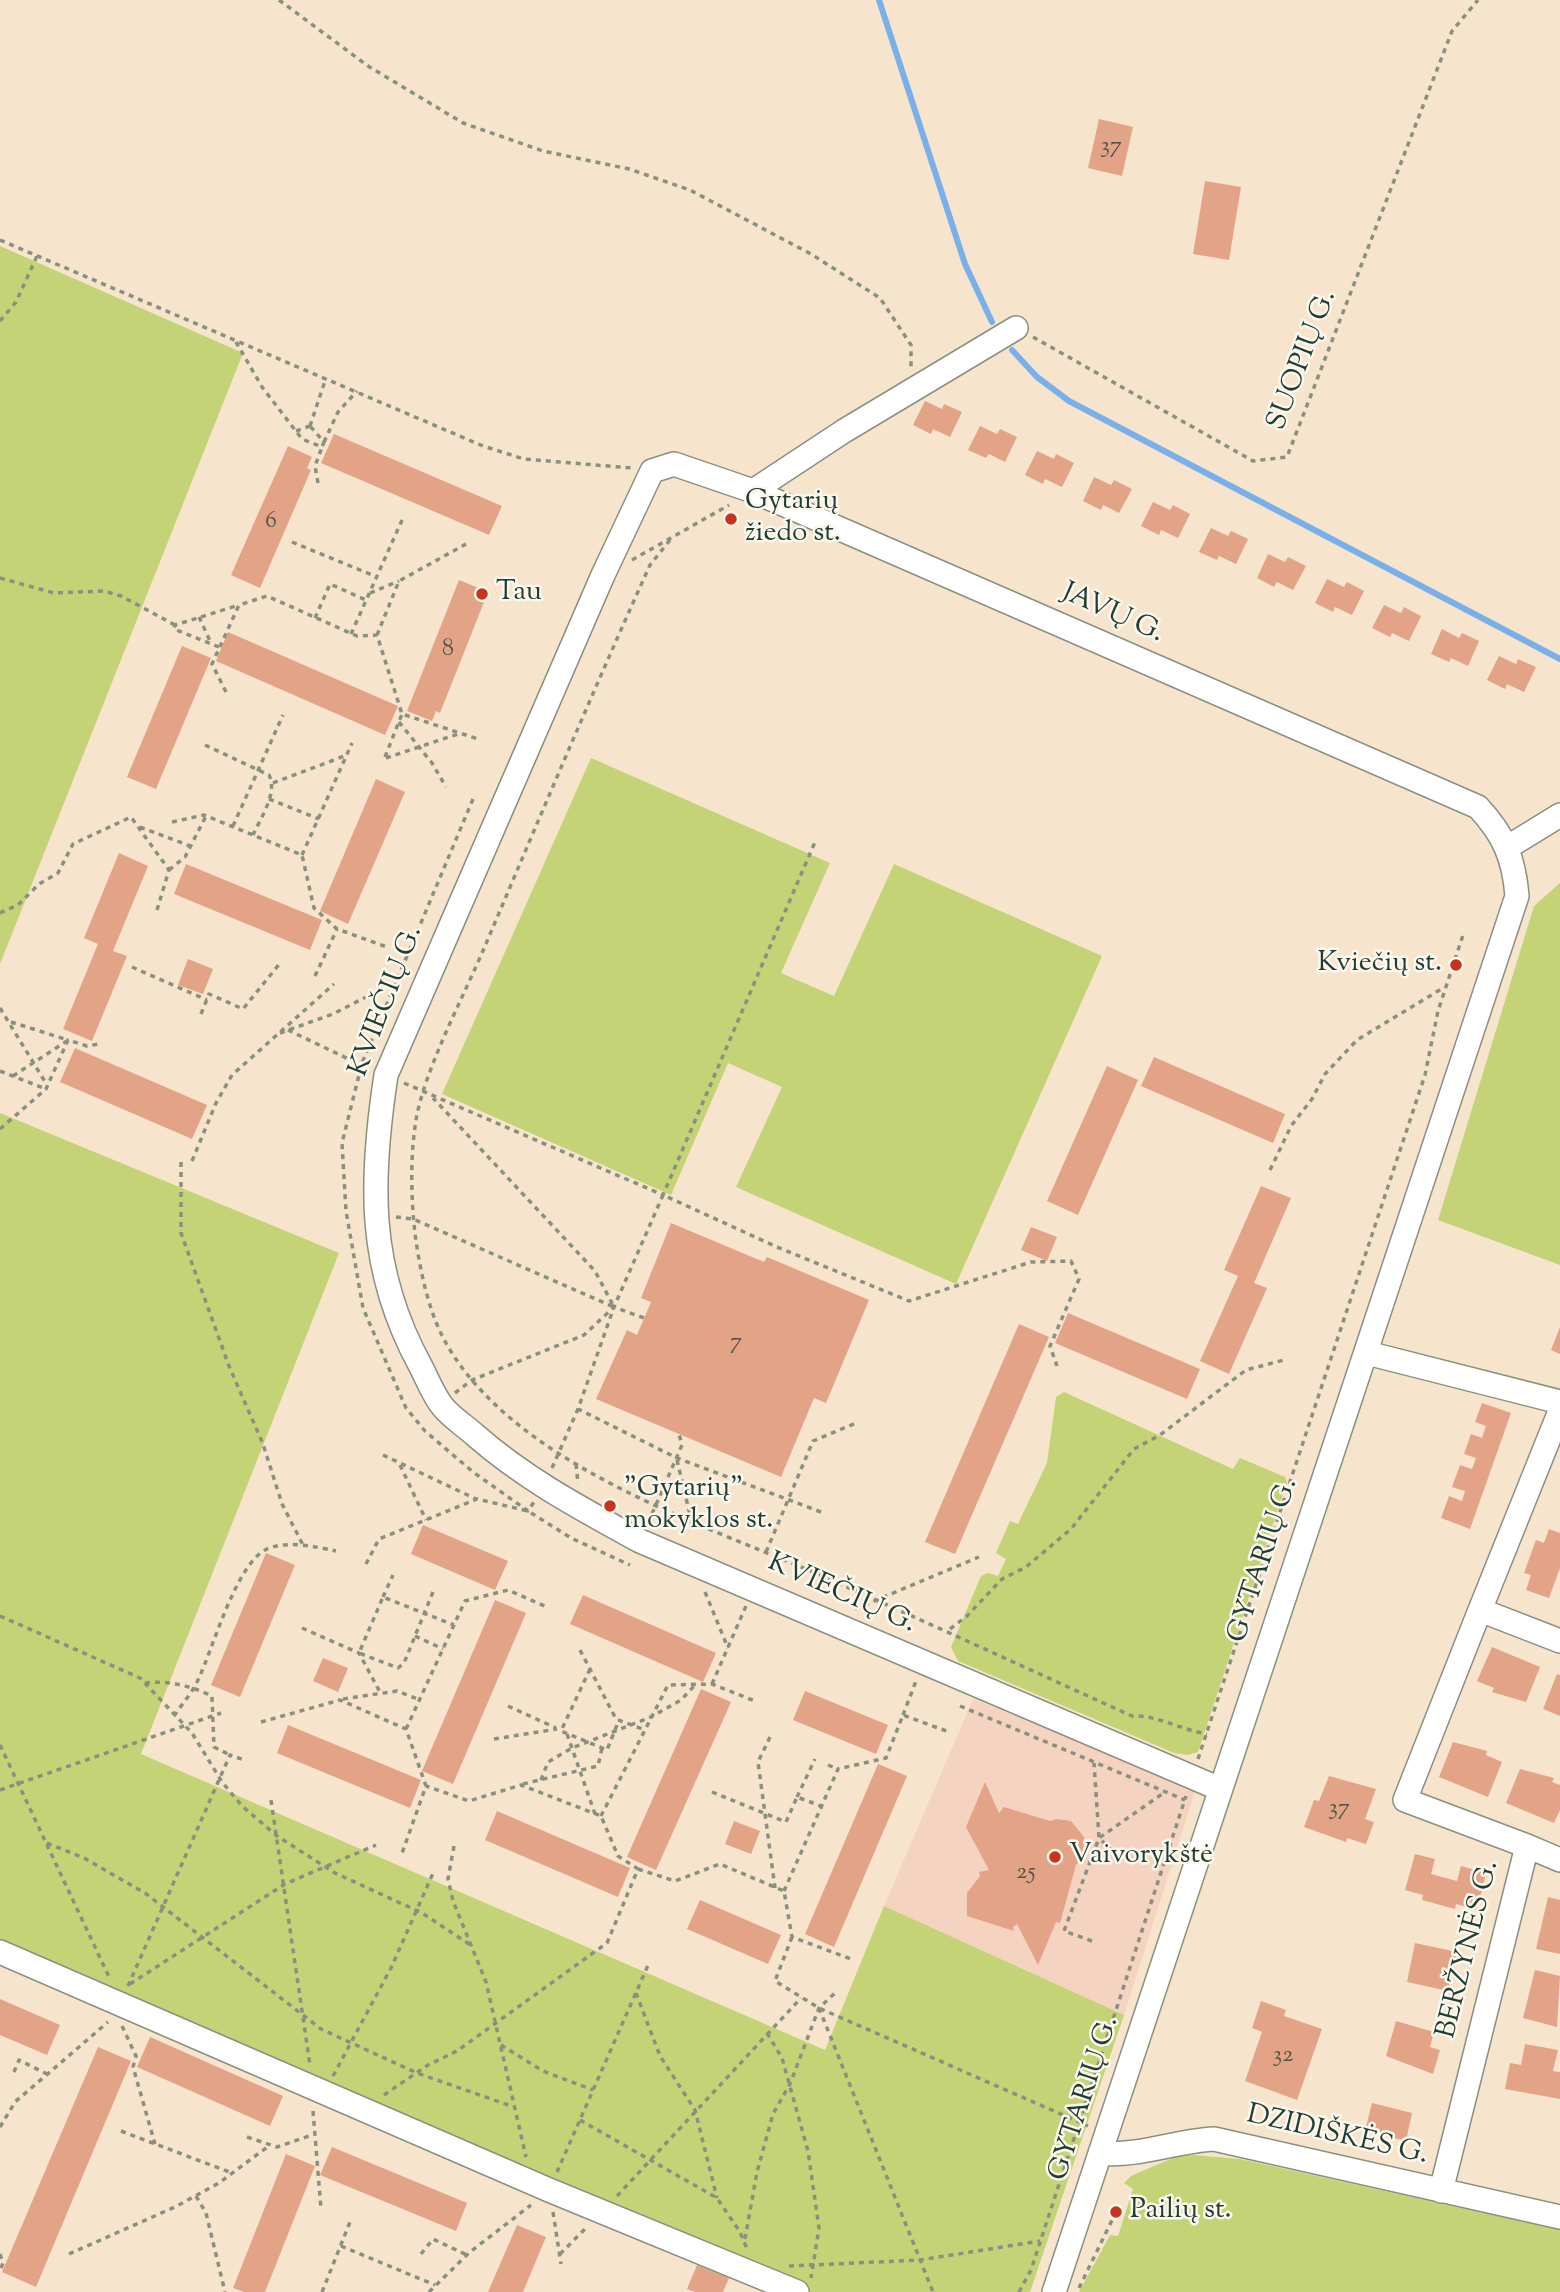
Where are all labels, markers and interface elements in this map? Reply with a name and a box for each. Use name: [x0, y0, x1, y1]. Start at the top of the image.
house number: 37: [1100, 134, 1122, 162]
street label: SUOPIŲ G.: [1262, 286, 1346, 436]
place label: Gytarių žiedo st.: [745, 486, 841, 552]
house number: 6: [265, 509, 277, 537]
marker: Gytarių žiedo st.: [723, 511, 739, 527]
place label: Tau: [496, 577, 542, 611]
street label: JAVŲ G.: [1056, 578, 1168, 652]
marker: Tau: [474, 586, 490, 602]
house number: 8: [442, 637, 454, 665]
street label: KVIEČIŲ G.: [344, 922, 432, 1082]
place label: Kviečių st.: [1318, 948, 1442, 982]
marker: Kviečių st.: [1448, 957, 1464, 973]
house number: 7: [730, 1330, 742, 1358]
place label: "Gytarių" mokyklos st.: [624, 1473, 773, 1539]
street label: GYTARIŲ G.: [1223, 1475, 1307, 1647]
marker: "Gytarių" mokyklos st.: [602, 1498, 618, 1514]
street label: KVIEČIŲ G.: [762, 1547, 920, 1643]
house number: 37: [1328, 1796, 1350, 1824]
place label: Vaivorykštė: [1069, 1840, 1213, 1874]
marker: Vaivorykštė: [1047, 1849, 1063, 1865]
street label: BERŽYNĖS G.: [1432, 1858, 1508, 2042]
house number: 25: [1016, 1860, 1036, 1888]
street label: GYTARIŲ G.: [1044, 2013, 1128, 2185]
house number: 32: [1273, 2043, 1293, 2071]
street label: DZIDIŠKĖS G.: [1243, 2100, 1431, 2174]
place label: Pailių st.: [1130, 2195, 1232, 2229]
marker: Pailių st.: [1108, 2204, 1124, 2220]

